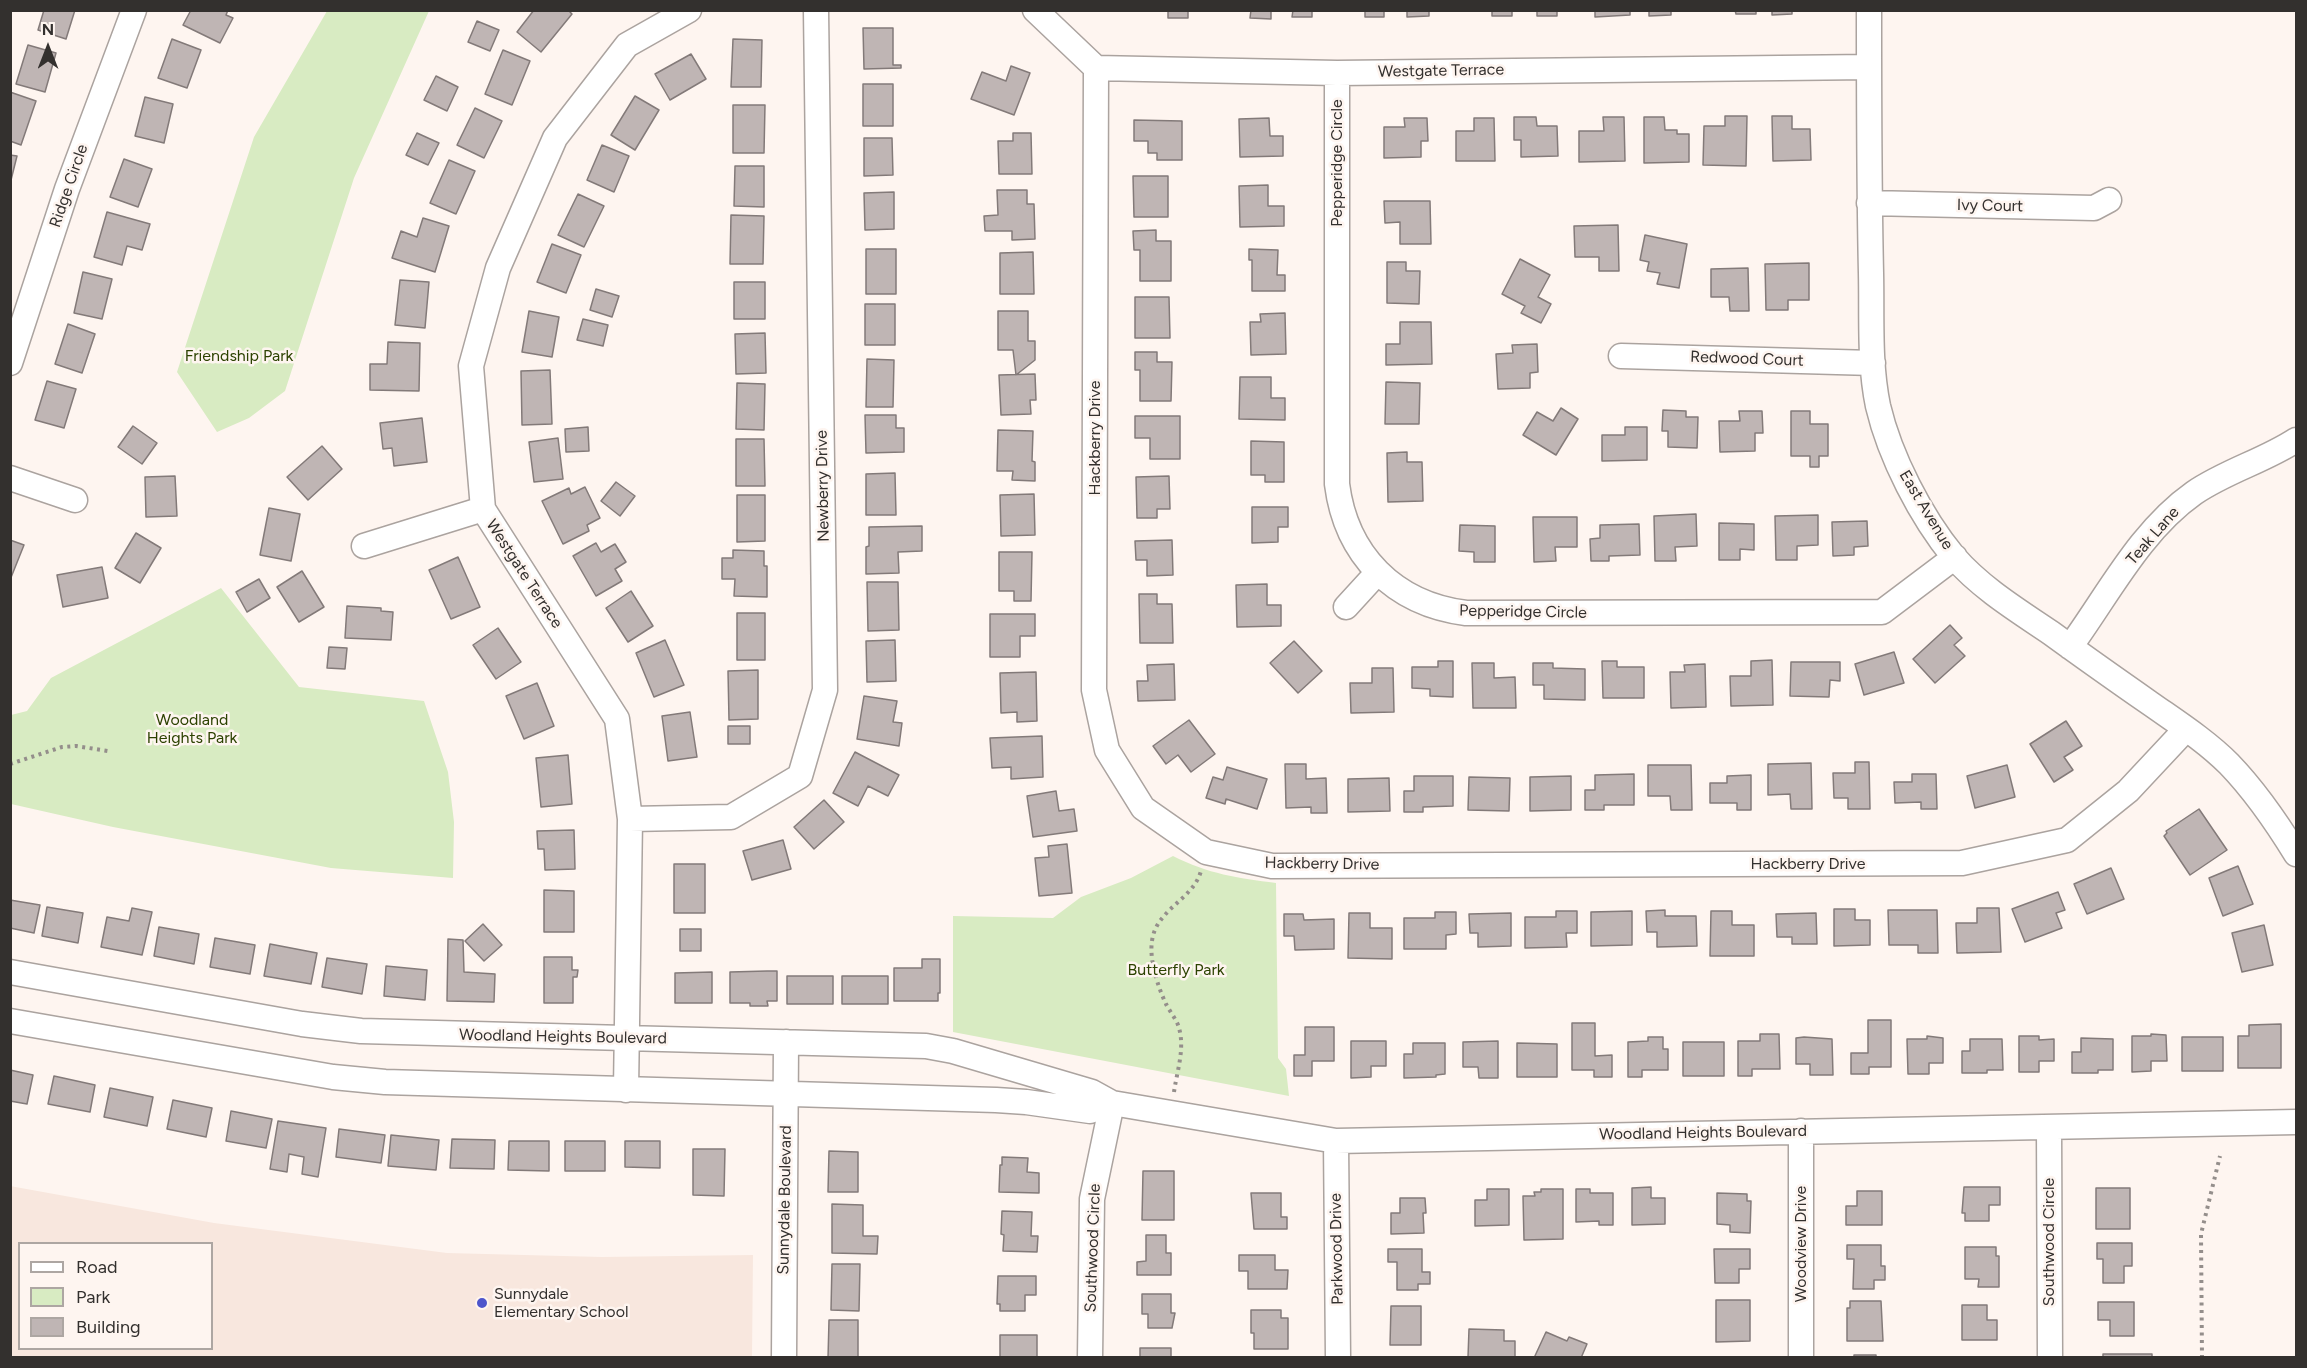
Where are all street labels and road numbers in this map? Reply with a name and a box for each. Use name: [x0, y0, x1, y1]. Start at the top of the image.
street label: Westgate Terrace: [1378, 60, 1504, 82]
street label: Pepperidge Circle: [1327, 99, 1347, 227]
street label: Ridge Circle: [46, 142, 92, 230]
street label: Ivy Court: [1957, 196, 2023, 216]
street label: Redwood Court: [1690, 347, 1804, 371]
street label: Hackberry Drive: [1085, 381, 1105, 495]
street label: Newberry Drive: [812, 430, 834, 542]
street label: East Avenue: [1895, 467, 1957, 553]
street label: Teak Lane: [2123, 503, 2183, 569]
street label: Westgate Terrace: [482, 516, 566, 632]
street label: Pepperidge Circle: [1459, 601, 1587, 623]
street label: Hackberry Drive: [1264, 853, 1380, 875]
street label: Hackberry Drive: [1751, 854, 1865, 874]
street label: Woodland Heights Boulevard: [459, 1026, 667, 1048]
street label: Woodland Heights Boulevard: [1599, 1122, 1807, 1144]
street label: Sunnydale Boulevard: [774, 1125, 796, 1275]
street label: Southwood Circle: [2039, 1178, 2059, 1306]
street label: Southwood Circle: [1081, 1183, 1105, 1313]
street label: Woodview Drive: [1791, 1186, 1811, 1302]
street label: Parkwood Drive: [1326, 1193, 1348, 1305]

